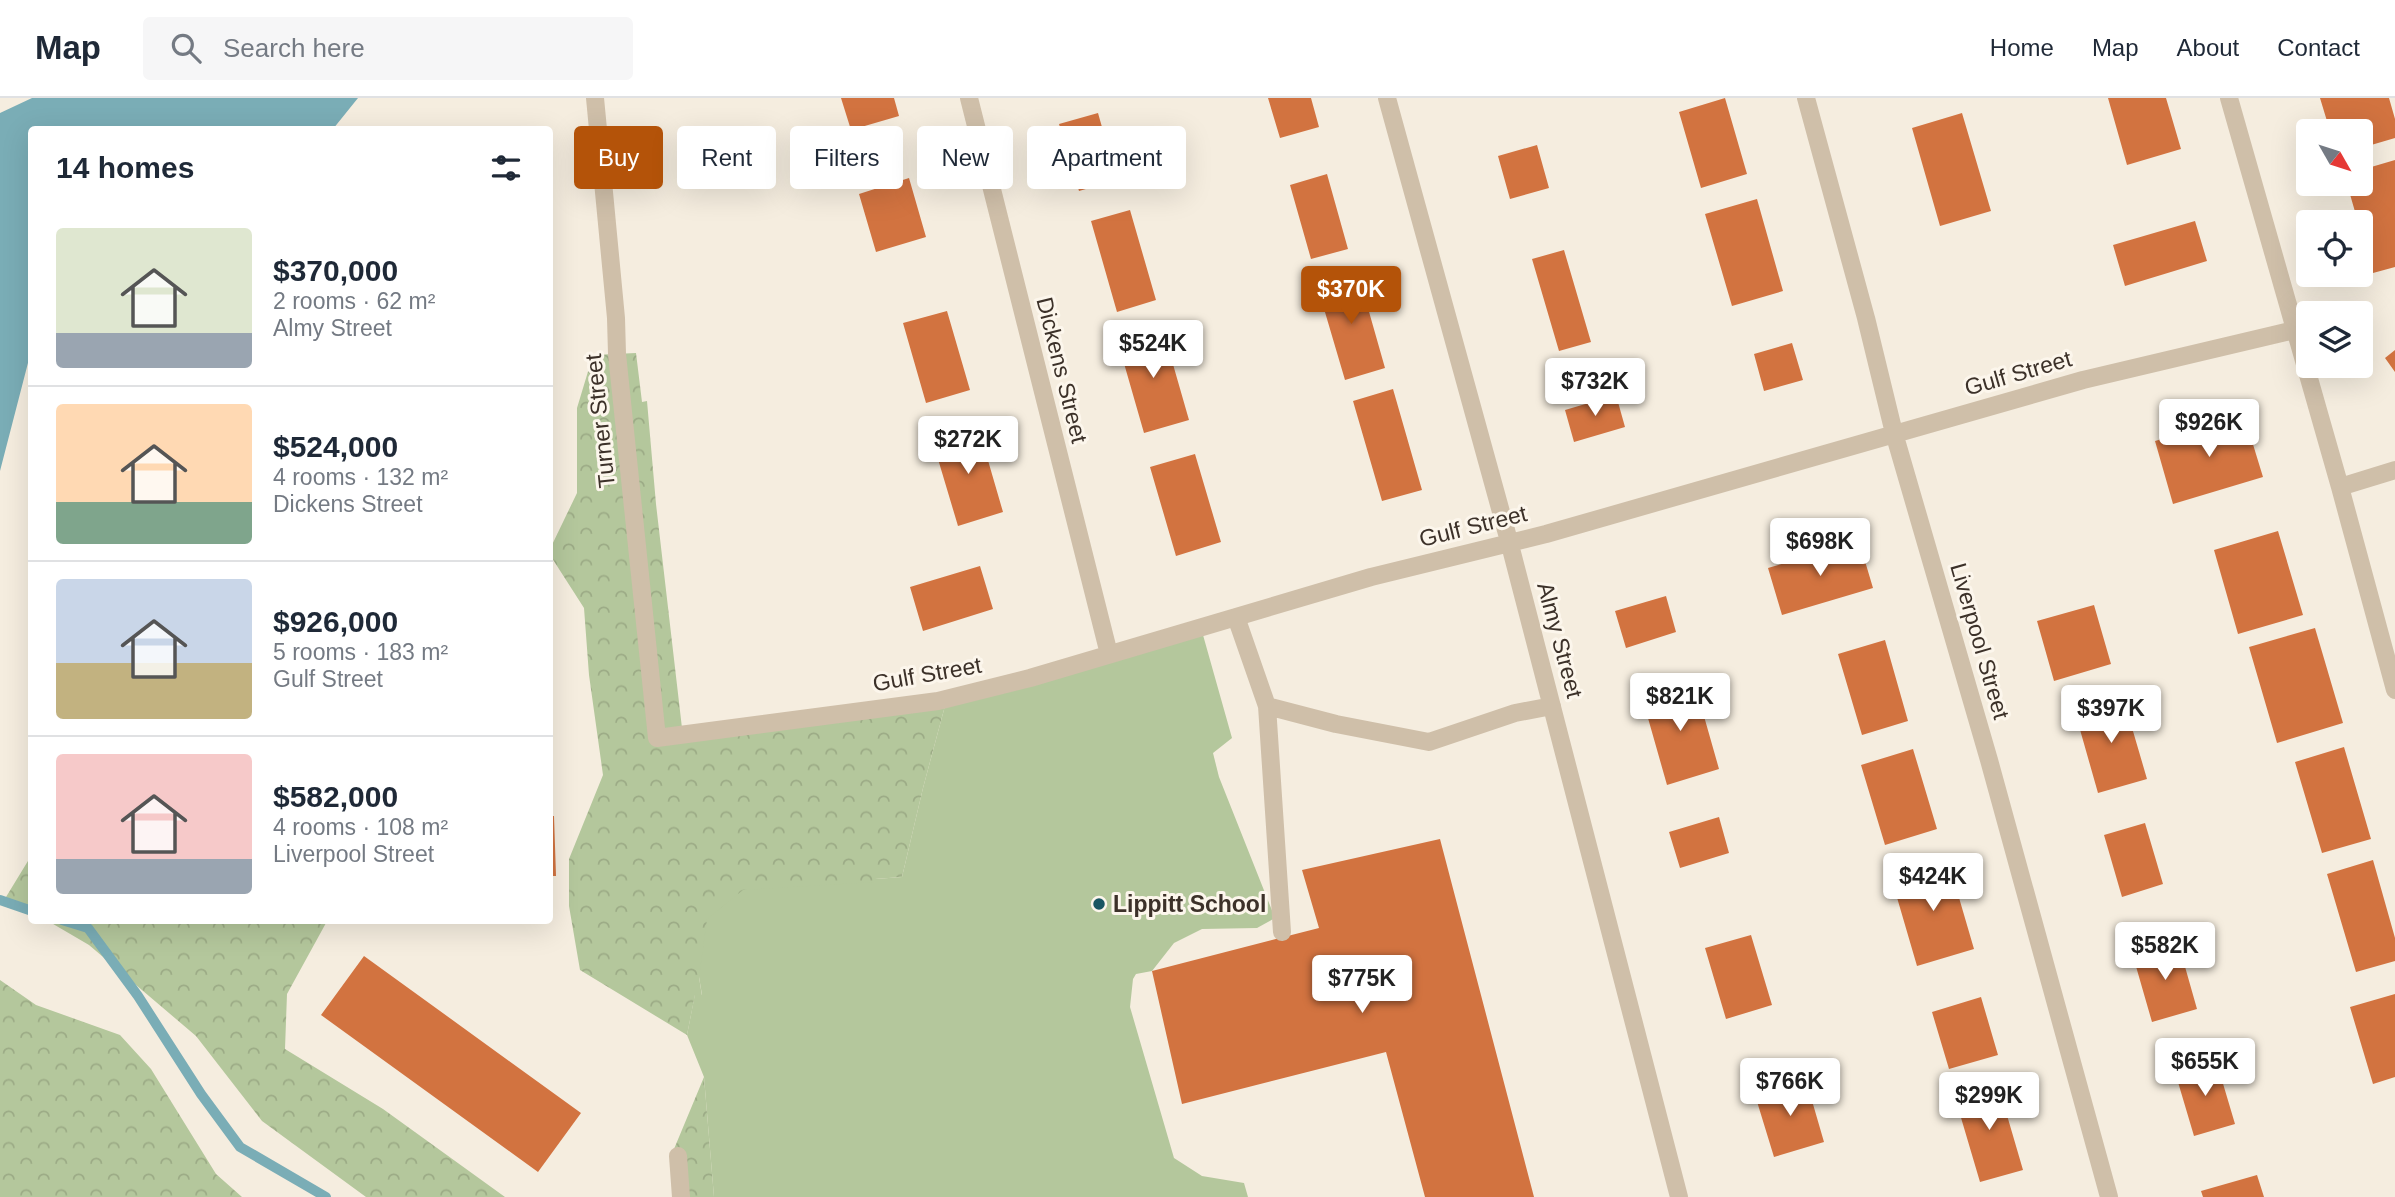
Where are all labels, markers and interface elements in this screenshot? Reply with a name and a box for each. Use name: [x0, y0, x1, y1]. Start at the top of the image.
search box: [143, 17, 633, 80]
text: Map: [35, 29, 101, 66]
icon: search: [167, 29, 205, 67]
text: Search here: [223, 33, 365, 63]
text: Home: [1990, 34, 2054, 61]
text: Map: [2092, 34, 2139, 61]
text: About: [2177, 34, 2239, 61]
text: Contact: [2277, 34, 2360, 61]
north arrow: [2296, 119, 2373, 196]
map controls: [2296, 119, 2373, 378]
chip: Buy: [574, 126, 663, 189]
chip: Rent: [677, 126, 776, 189]
chip: Filters: [790, 126, 903, 189]
chip: New: [917, 126, 1013, 189]
chip: Apartment: [1027, 126, 1186, 189]
icon: filters: [487, 149, 525, 187]
text: 14 homes: [56, 151, 194, 184]
button: locate: [2296, 210, 2373, 287]
text: $370,000: [273, 254, 398, 287]
icon: home: [112, 256, 196, 340]
pin: $370K: [1302, 266, 1400, 326]
text: $370K: [1317, 276, 1385, 302]
text: 2 rooms · 62 m²: [273, 288, 435, 314]
street label: Dickens Street: [1031, 294, 1093, 446]
button: layers: [2296, 301, 2373, 378]
text: Almy Street: [273, 315, 392, 341]
pin: $524K: [1104, 320, 1202, 380]
text: $524K: [1119, 330, 1187, 356]
street label: Gulf Street: [1962, 345, 2075, 401]
street label: Turner Street: [580, 352, 620, 489]
pin: $732K: [1546, 358, 1644, 418]
text: $732K: [1561, 368, 1629, 394]
pin: $926K: [2160, 400, 2258, 459]
text: $926K: [2175, 409, 2243, 435]
pin: $272K: [919, 416, 1017, 476]
text: $272K: [934, 426, 1002, 452]
text: $524,000: [273, 430, 398, 463]
icon: home: [112, 432, 196, 516]
text: 4 rooms · 132 m²: [273, 464, 448, 490]
text: Dickens Street: [273, 491, 423, 517]
street label: Gulf Street: [1417, 500, 1530, 552]
pin: $698K: [1771, 518, 1869, 578]
text: $698K: [1786, 528, 1854, 554]
street label: Liverpool Street: [1945, 560, 2015, 723]
street label: Almy Street: [1532, 579, 1588, 701]
text: $926,000: [273, 605, 398, 638]
icon: home: [112, 607, 196, 691]
text: 5 rooms · 183 m²: [273, 639, 448, 665]
street label: Gulf Street: [871, 652, 984, 696]
text: Gulf Street: [273, 666, 383, 692]
pin: $821K: [1631, 674, 1729, 733]
text: $821K: [1646, 683, 1714, 709]
pin: $397K: [2062, 686, 2160, 745]
text: $397K: [2077, 695, 2145, 721]
text: $582,000: [273, 780, 398, 813]
icon: home: [112, 782, 196, 866]
text: 4 rooms · 108 m²: [273, 814, 448, 840]
text: Liverpool Street: [273, 841, 434, 867]
pin: $424K: [1884, 854, 1982, 913]
text: $424K: [1899, 863, 1967, 889]
place label: Lippitt School: [1113, 891, 1266, 917]
marker: Lippitt School: [1091, 896, 1107, 912]
pin: $582K: [2116, 922, 2214, 982]
text: $582K: [2131, 932, 2199, 958]
pin: $775K: [1313, 956, 1411, 1015]
text: $775K: [1328, 965, 1396, 991]
pin: $655K: [2156, 1038, 2254, 1098]
text: $655K: [2171, 1048, 2239, 1074]
pin: $766K: [1741, 1058, 1839, 1118]
text: $766K: [1756, 1068, 1824, 1094]
pin: $299K: [1940, 1072, 2038, 1132]
text: $299K: [1955, 1082, 2023, 1108]

